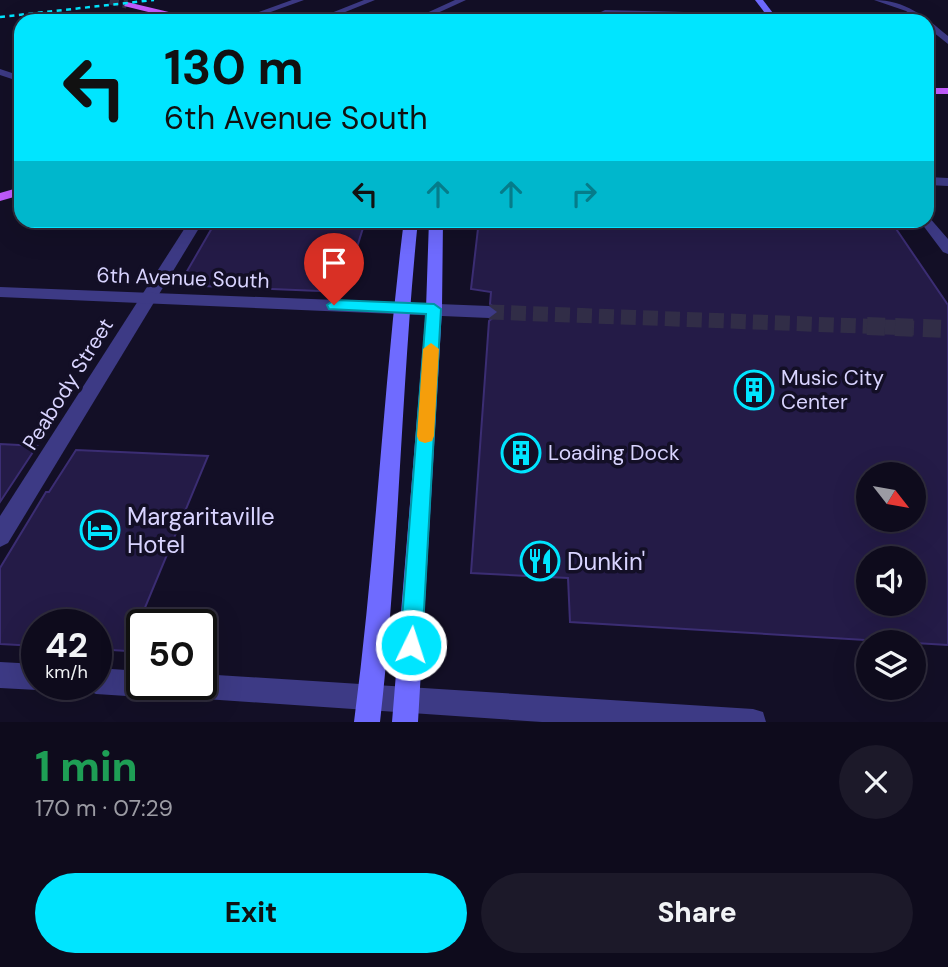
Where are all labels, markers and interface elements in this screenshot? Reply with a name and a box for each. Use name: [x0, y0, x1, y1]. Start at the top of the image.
text: 130 m: [164, 35, 304, 99]
icon: left: [49, 42, 140, 133]
text: 6th Avenue South: [164, 97, 428, 139]
icon: left: [346, 175, 384, 213]
icon: ahead: [419, 175, 457, 213]
icon: ahead: [492, 175, 530, 213]
icon: right: [565, 175, 603, 213]
pin: [304, 233, 364, 305]
icon: arrive: [315, 244, 353, 282]
street label: 6th Avenue South: [96, 261, 270, 295]
street label: Peabody Street: [16, 313, 120, 455]
place label: Music City Center: [781, 364, 884, 416]
building icon: Music City Center: [733, 369, 775, 411]
building icon: Loading Dock: [500, 432, 542, 474]
place label: Loading Dock: [548, 439, 680, 467]
north arrow: [856, 462, 926, 532]
map controls: [856, 462, 926, 700]
place label: Margaritaville Hotel: [127, 501, 275, 560]
hotel icon: Margaritaville Hotel: [79, 509, 121, 551]
restaurant icon: Dunkin': [519, 540, 561, 582]
place label: Dunkin': [567, 546, 645, 577]
button: sound: [856, 546, 926, 616]
position arrow: [374, 608, 448, 682]
speed limit sign: 50: [126, 609, 217, 700]
text: 42: [45, 622, 88, 668]
button: layers: [856, 630, 926, 700]
text: km/h: [45, 660, 88, 684]
text: 1 min: [35, 739, 138, 794]
button: close: [839, 745, 913, 819]
text: 170 m · 07:29: [35, 793, 173, 823]
button: Exit: [35, 873, 467, 953]
button: Share: [481, 873, 913, 953]

